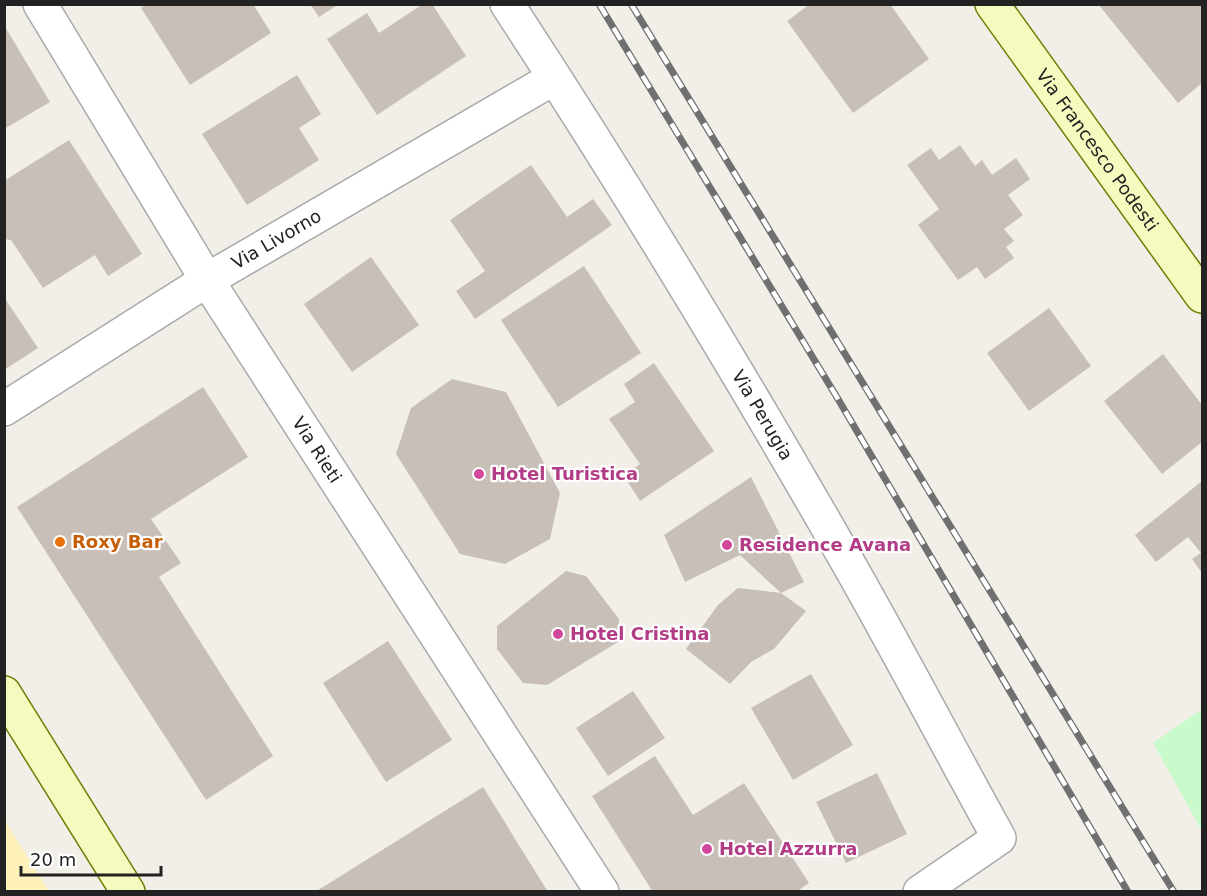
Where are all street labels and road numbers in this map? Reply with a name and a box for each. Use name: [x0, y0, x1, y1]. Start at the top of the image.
street label: Via Francesco Podesti: [1032, 65, 1163, 235]
street label: Via Livorno: [228, 205, 325, 273]
street label: Via Perugia: [728, 366, 797, 464]
street label: Via Rieti: [288, 413, 346, 487]

